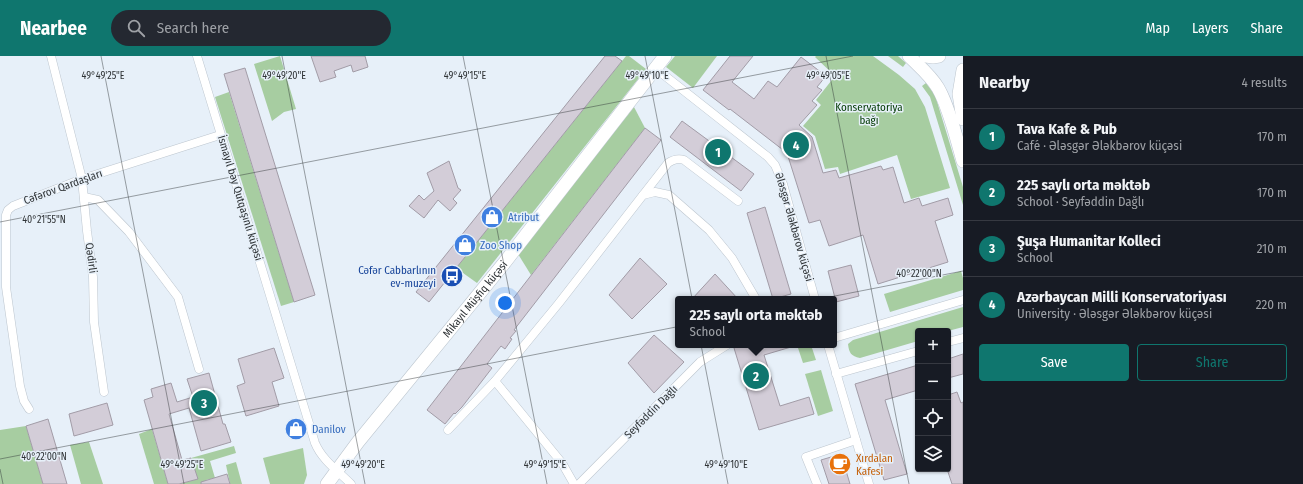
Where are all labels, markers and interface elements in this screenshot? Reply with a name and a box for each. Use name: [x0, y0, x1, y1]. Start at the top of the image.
search box: [111, 10, 391, 46]
text: Nearbee: [20, 17, 87, 40]
icon: search: [125, 17, 147, 39]
text: Search here: [157, 19, 229, 37]
text: Map: [1146, 20, 1170, 37]
text: Layers: [1192, 20, 1228, 37]
text: Share: [1250, 20, 1283, 37]
text: 49°49'25"E: [82, 70, 125, 82]
text: 49°49'20"E: [262, 70, 306, 82]
text: 49°49'15"E: [444, 70, 487, 82]
text: 49°49'10"E: [625, 70, 669, 82]
text: 49°49'05"E: [806, 70, 850, 82]
text: Nearby: [979, 72, 1030, 93]
text: 4 results: [1241, 75, 1287, 90]
park label: Konservatoriya bağı: [835, 101, 903, 127]
text: Tava Kafe & Pub: [1017, 120, 1117, 138]
text: 1: [989, 129, 995, 144]
text: 170 m: [1257, 129, 1287, 144]
pin: 4: [783, 130, 809, 160]
street label: İsmayıl bəy Qutqaşınlı küçəsi: [215, 133, 266, 262]
pin: 1: [705, 137, 731, 167]
text: Café · Ələsgər Ələkbərov küçəsi: [1017, 138, 1182, 153]
street label: Cəfərov Qardaşları: [22, 167, 104, 207]
street label: Ələsgər Ələkbərov küçəsi: [772, 171, 816, 283]
text: 225 saylı orta məktəb: [1017, 176, 1150, 194]
text: 2: [989, 185, 995, 200]
text: 170 m: [1257, 185, 1287, 200]
text: School · Seyfəddin Dağlı: [1017, 194, 1144, 209]
shop icon: Atribut: [479, 204, 505, 230]
place label: Atribut: [508, 211, 540, 224]
text: 40°21'55"N: [22, 214, 66, 226]
shop icon: Zoo Shop: [452, 232, 478, 258]
text: Şuşa Humanitar Kolleci: [1017, 232, 1161, 250]
place label: Zoo Shop: [480, 239, 522, 252]
text: 3: [989, 241, 995, 256]
text: 210 m: [1257, 241, 1287, 256]
street label: Qədirli: [82, 242, 100, 274]
text: School: [1017, 250, 1053, 265]
street label: Mikayıl Müşfiq küçəsi: [440, 258, 510, 340]
bus stop icon: Cəfər Cabbarlının ev-muzeyi: [439, 263, 465, 289]
place label: Cəfər Cabbarlının ev-muzeyi: [358, 264, 436, 290]
text: 40°22'00"N: [896, 268, 942, 280]
text: Azərbaycan Milli Konservatoriyası: [1017, 288, 1227, 306]
your location: [495, 293, 515, 313]
popup: [675, 296, 837, 348]
text: 4: [989, 297, 995, 312]
text: 220 m: [1256, 297, 1287, 312]
text: 225 saylı orta məktəb: [689, 306, 823, 324]
text: University · Ələsgər Ələkbərov küçəsi: [1017, 306, 1212, 321]
text: School: [689, 324, 725, 339]
map controls: [915, 328, 951, 472]
button: +: [915, 328, 951, 364]
button: Save: [979, 344, 1129, 381]
button: Share: [1137, 344, 1287, 381]
pin: 2: [743, 361, 769, 391]
button: −: [915, 364, 951, 400]
street label: Seyfəddin Dağlı: [622, 383, 680, 441]
pin: 3: [191, 388, 217, 418]
button: locate: [915, 400, 951, 436]
shop icon: Danilov: [283, 416, 309, 442]
place label: Danilov: [312, 423, 346, 436]
button: layers: [915, 436, 951, 472]
text: 40°22'00"N: [21, 451, 67, 463]
cafe icon: Xırdalan Kafesi: [827, 451, 853, 477]
place label: Xırdalan Kafesi: [856, 452, 893, 478]
text: 49°49'25"E: [161, 459, 204, 471]
text: 49°49'20"E: [341, 459, 385, 471]
text: 49°49'15"E: [524, 459, 567, 471]
text: 49°49'10"E: [704, 459, 748, 471]

